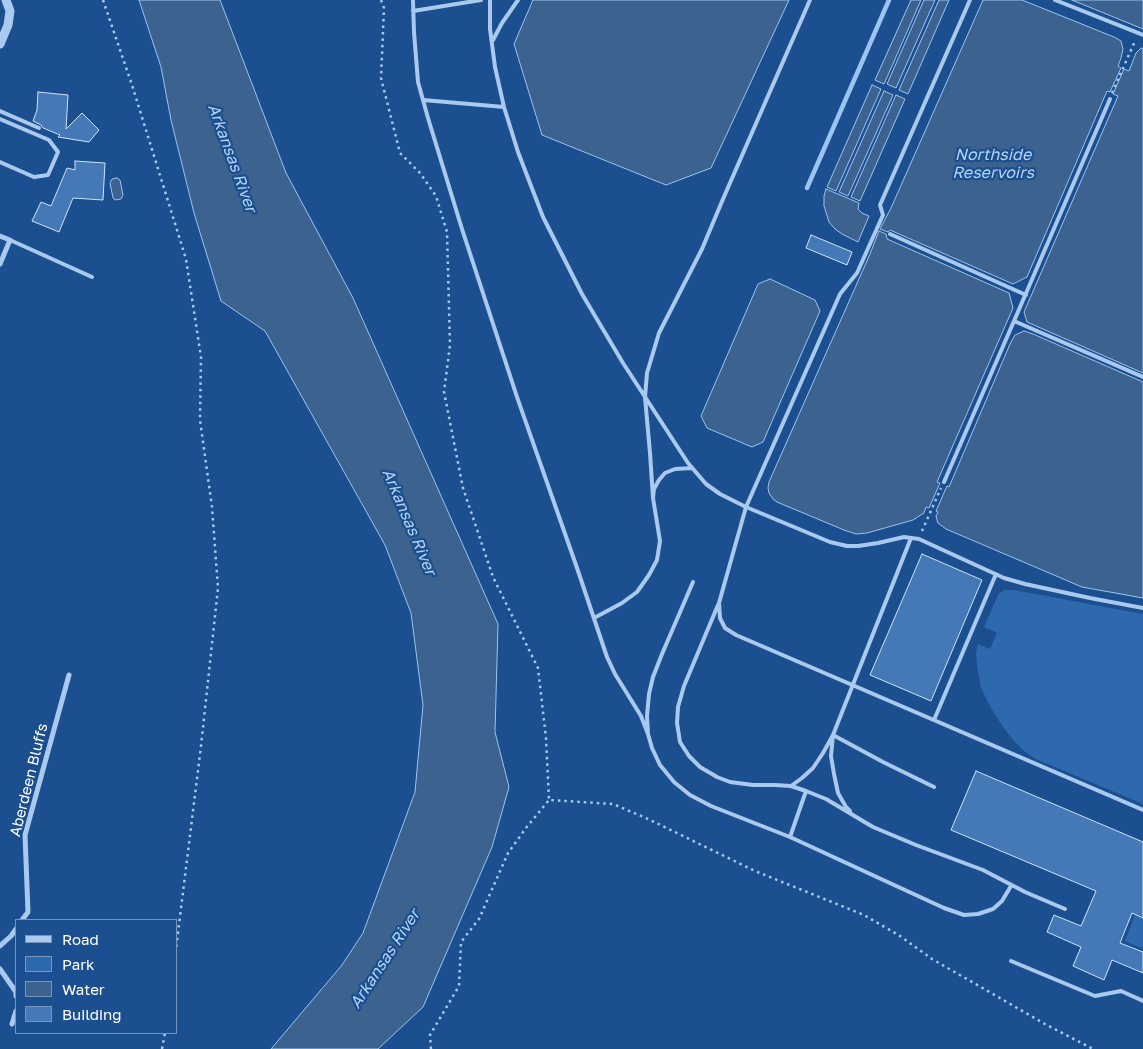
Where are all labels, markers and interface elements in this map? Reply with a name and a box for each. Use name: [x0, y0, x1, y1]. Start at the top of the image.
water label: Arkansas River: [203, 101, 261, 215]
water label: Northside Reservoirs: [952, 145, 1034, 183]
water label: Arkansas River: [378, 466, 440, 578]
street label: Aberdeen Bluffs: [6, 721, 52, 839]
water label: Arkansas River: [346, 906, 424, 1012]
legend: [15, 919, 178, 1034]
text: Road: [62, 930, 99, 948]
text: Park: [62, 955, 94, 973]
text: Water: [62, 980, 105, 998]
text: Building: [62, 1005, 122, 1023]

